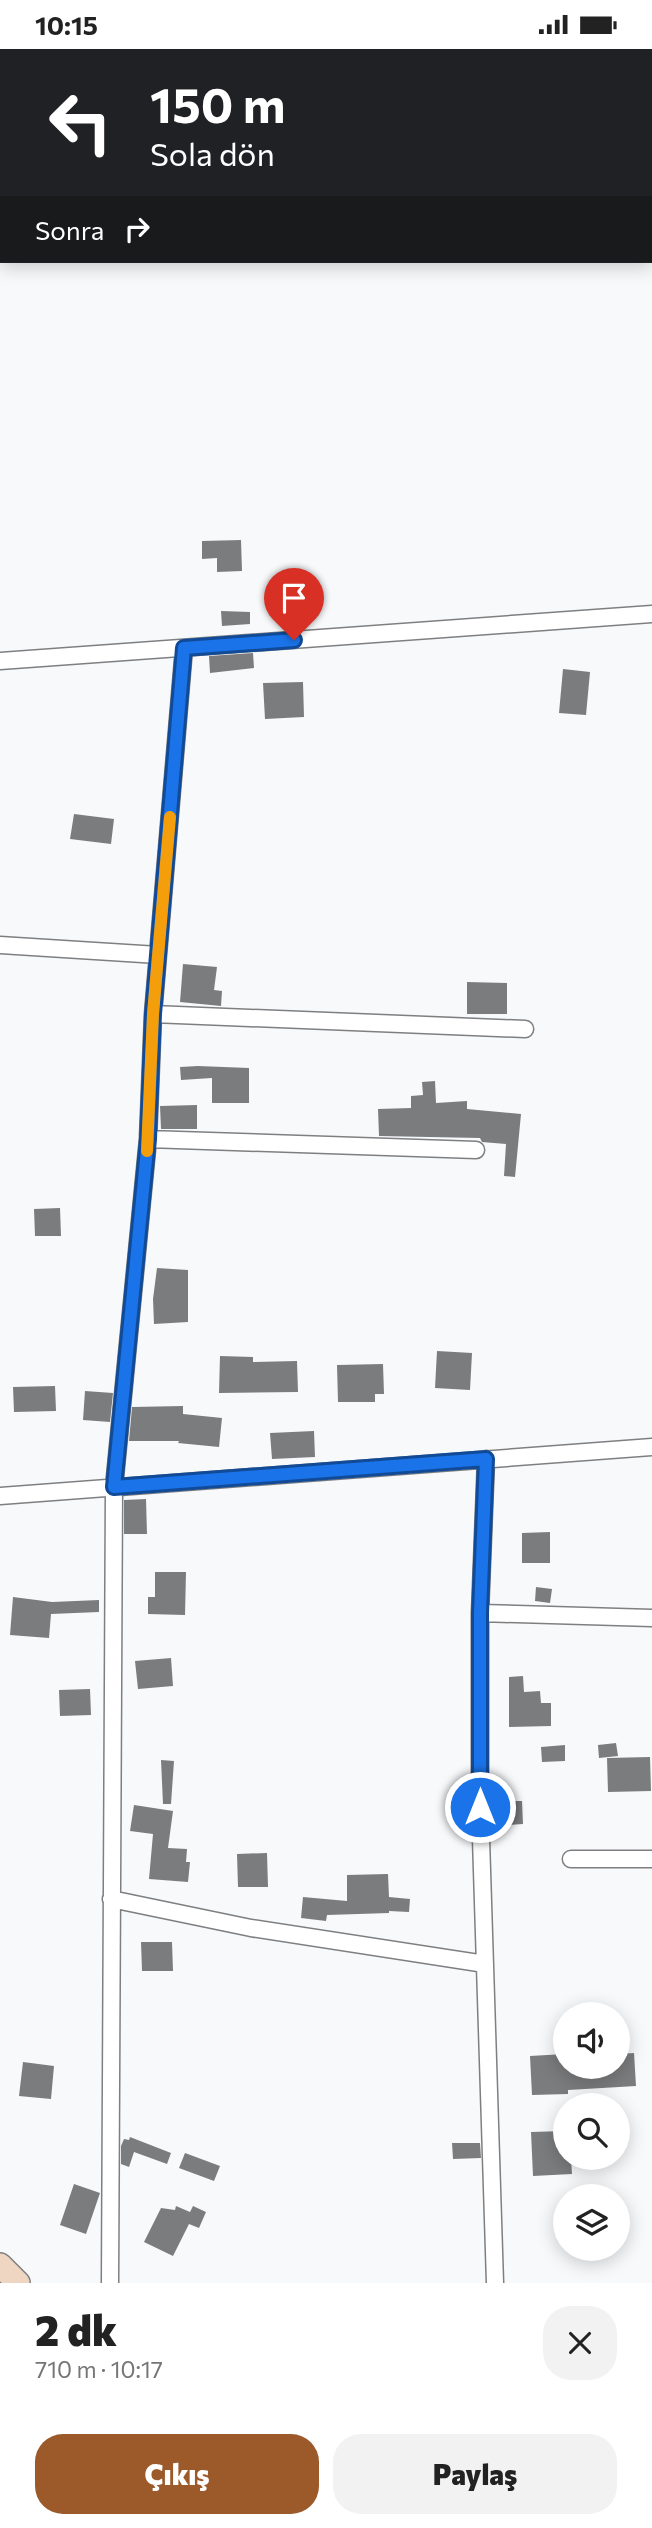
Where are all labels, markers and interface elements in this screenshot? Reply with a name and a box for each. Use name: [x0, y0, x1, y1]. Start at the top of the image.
text: 10:15: [35, 9, 98, 40]
text: 150 m: [150, 73, 285, 133]
icon: left: [35, 77, 126, 168]
text: Sola dön: [150, 133, 275, 173]
icon: right: [118, 210, 156, 248]
text: Sonra: [35, 214, 104, 245]
pin: [264, 568, 324, 640]
icon: arrive: [275, 579, 313, 617]
position arrow: [443, 1770, 517, 1844]
map controls: [553, 2002, 630, 2261]
button: sound: [553, 2002, 630, 2079]
button: search: [553, 2093, 630, 2170]
button: layers: [553, 2184, 630, 2261]
text: 2 dk: [35, 2303, 117, 2355]
button: close: [543, 2306, 617, 2380]
text: 710 m · 10:17: [35, 2355, 163, 2383]
button: Çıkış: [35, 2434, 319, 2514]
button: Paylaş: [333, 2434, 617, 2514]

